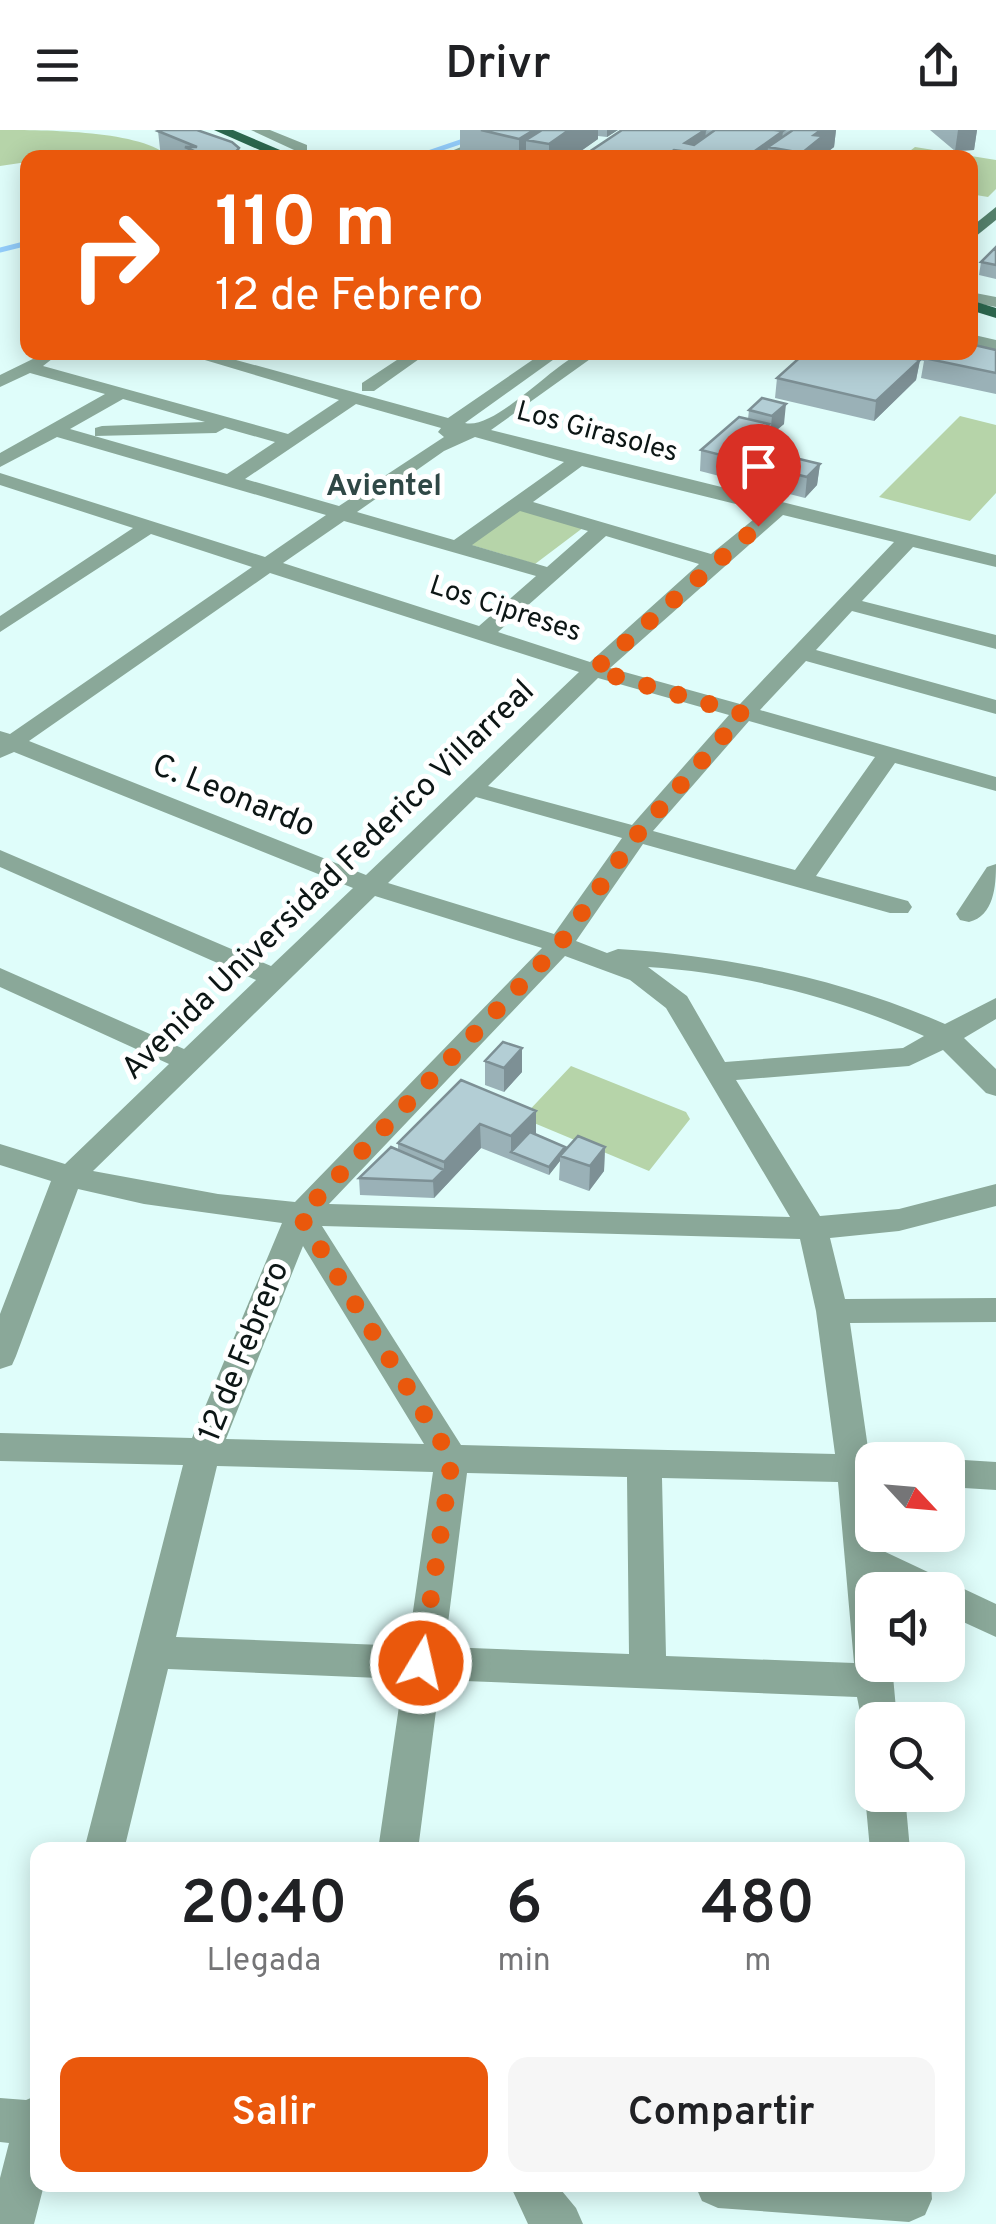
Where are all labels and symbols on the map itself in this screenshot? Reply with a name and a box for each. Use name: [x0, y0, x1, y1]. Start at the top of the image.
street label: Los Girasoles: [512, 394, 682, 472]
pin: [716, 424, 801, 527]
district label: Avientel: [326, 469, 442, 506]
street label: Los Cipreses: [425, 569, 585, 651]
street label: Avenida Universidad Federico Villarreal: [114, 672, 544, 1090]
street label: C. Leonardo: [146, 746, 320, 848]
street label: 12 de Febrero: [191, 1256, 299, 1448]
north arrow: [855, 1442, 965, 1552]
position arrow: [369, 1611, 473, 1715]

